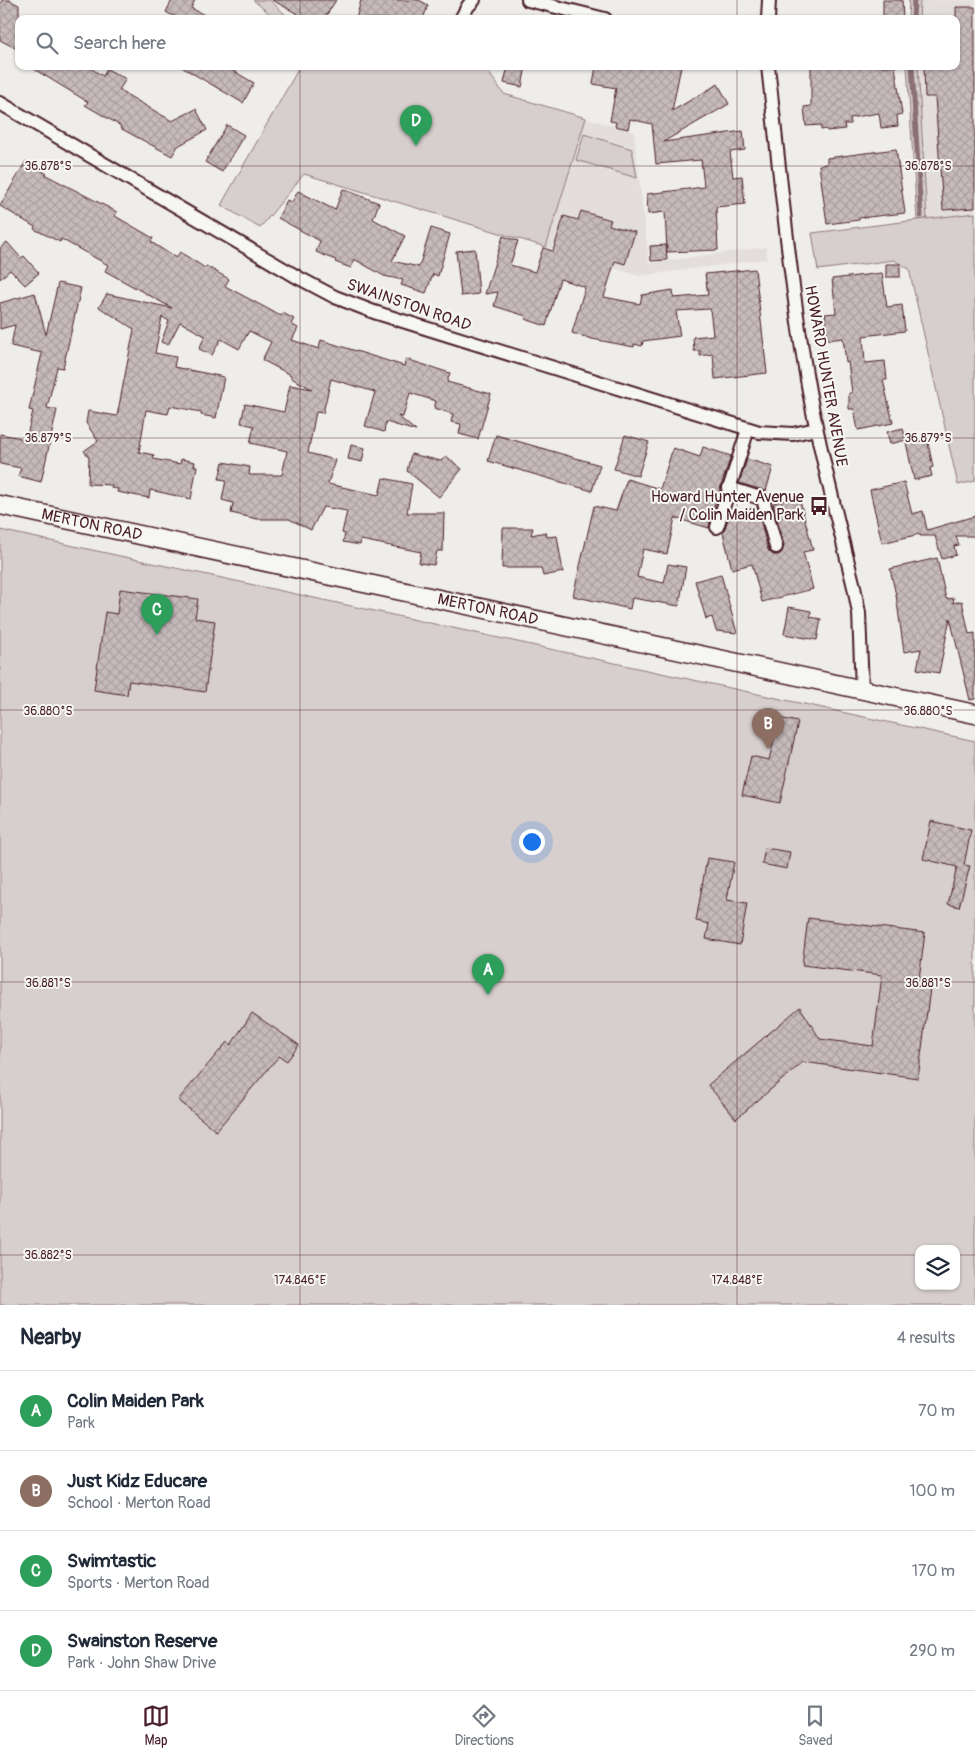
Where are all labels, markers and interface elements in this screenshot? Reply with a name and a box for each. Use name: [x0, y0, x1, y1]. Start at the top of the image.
search box: [15, 15, 960, 70]
icon: search: [33, 29, 61, 57]
text: Search here: [73, 31, 166, 55]
pin: D: [400, 105, 432, 146]
text: 36.878°S: [24, 159, 72, 174]
text: 36.878°S: [904, 159, 952, 174]
street label: SWAINSTON ROAD: [344, 274, 474, 336]
street label: HOWARD HUNTER AVENUE: [800, 284, 852, 468]
text: 36.879°S: [24, 431, 72, 446]
text: 36.879°S: [904, 431, 952, 446]
place label: Howard Hunter Avenue / Colin Maiden Park: [651, 487, 804, 525]
bus stop icon: Howard Hunter Avenue / Colin Maiden Park: [808, 495, 830, 517]
street label: MERTON ROAD: [40, 504, 144, 545]
street label: MERTON ROAD: [436, 589, 540, 630]
pin: C: [141, 594, 173, 635]
text: 36.880°S: [24, 704, 72, 719]
text: 36.880°S: [904, 704, 952, 719]
pin: B: [752, 708, 784, 749]
your location: [519, 829, 545, 855]
pin: A: [472, 954, 504, 995]
text: 36.881°S: [25, 976, 71, 991]
text: 36.881°S: [905, 976, 951, 991]
map controls: [915, 1245, 960, 1290]
button: layers: [915, 1245, 960, 1290]
text: 36.882°S: [24, 1248, 72, 1263]
text: 174.846°E: [274, 1273, 326, 1288]
text: 174.848°E: [711, 1273, 763, 1288]
text: Nearby: [20, 1324, 81, 1351]
text: 4 results: [897, 1328, 955, 1348]
text: Colin Maiden Park: [67, 1389, 204, 1413]
text: A: [31, 1401, 41, 1421]
text: 70 m: [918, 1401, 955, 1421]
text: Park: [67, 1413, 95, 1433]
text: Just Kidz Educare: [67, 1469, 207, 1493]
text: B: [31, 1481, 41, 1501]
text: 100 m: [909, 1481, 955, 1501]
text: School · Merton Road: [67, 1493, 211, 1513]
text: Swimtastic: [67, 1549, 156, 1573]
text: C: [31, 1561, 41, 1581]
text: 170 m: [912, 1561, 955, 1581]
text: Sports · Merton Road: [67, 1573, 210, 1593]
text: Swainston Reserve: [67, 1629, 217, 1653]
text: D: [31, 1641, 41, 1661]
text: 290 m: [909, 1641, 955, 1661]
text: Park · John Shaw Drive: [67, 1653, 216, 1673]
tab: Map: [142, 1702, 170, 1749]
tab: Directions: [454, 1702, 514, 1749]
tab: Saved: [798, 1702, 833, 1749]

